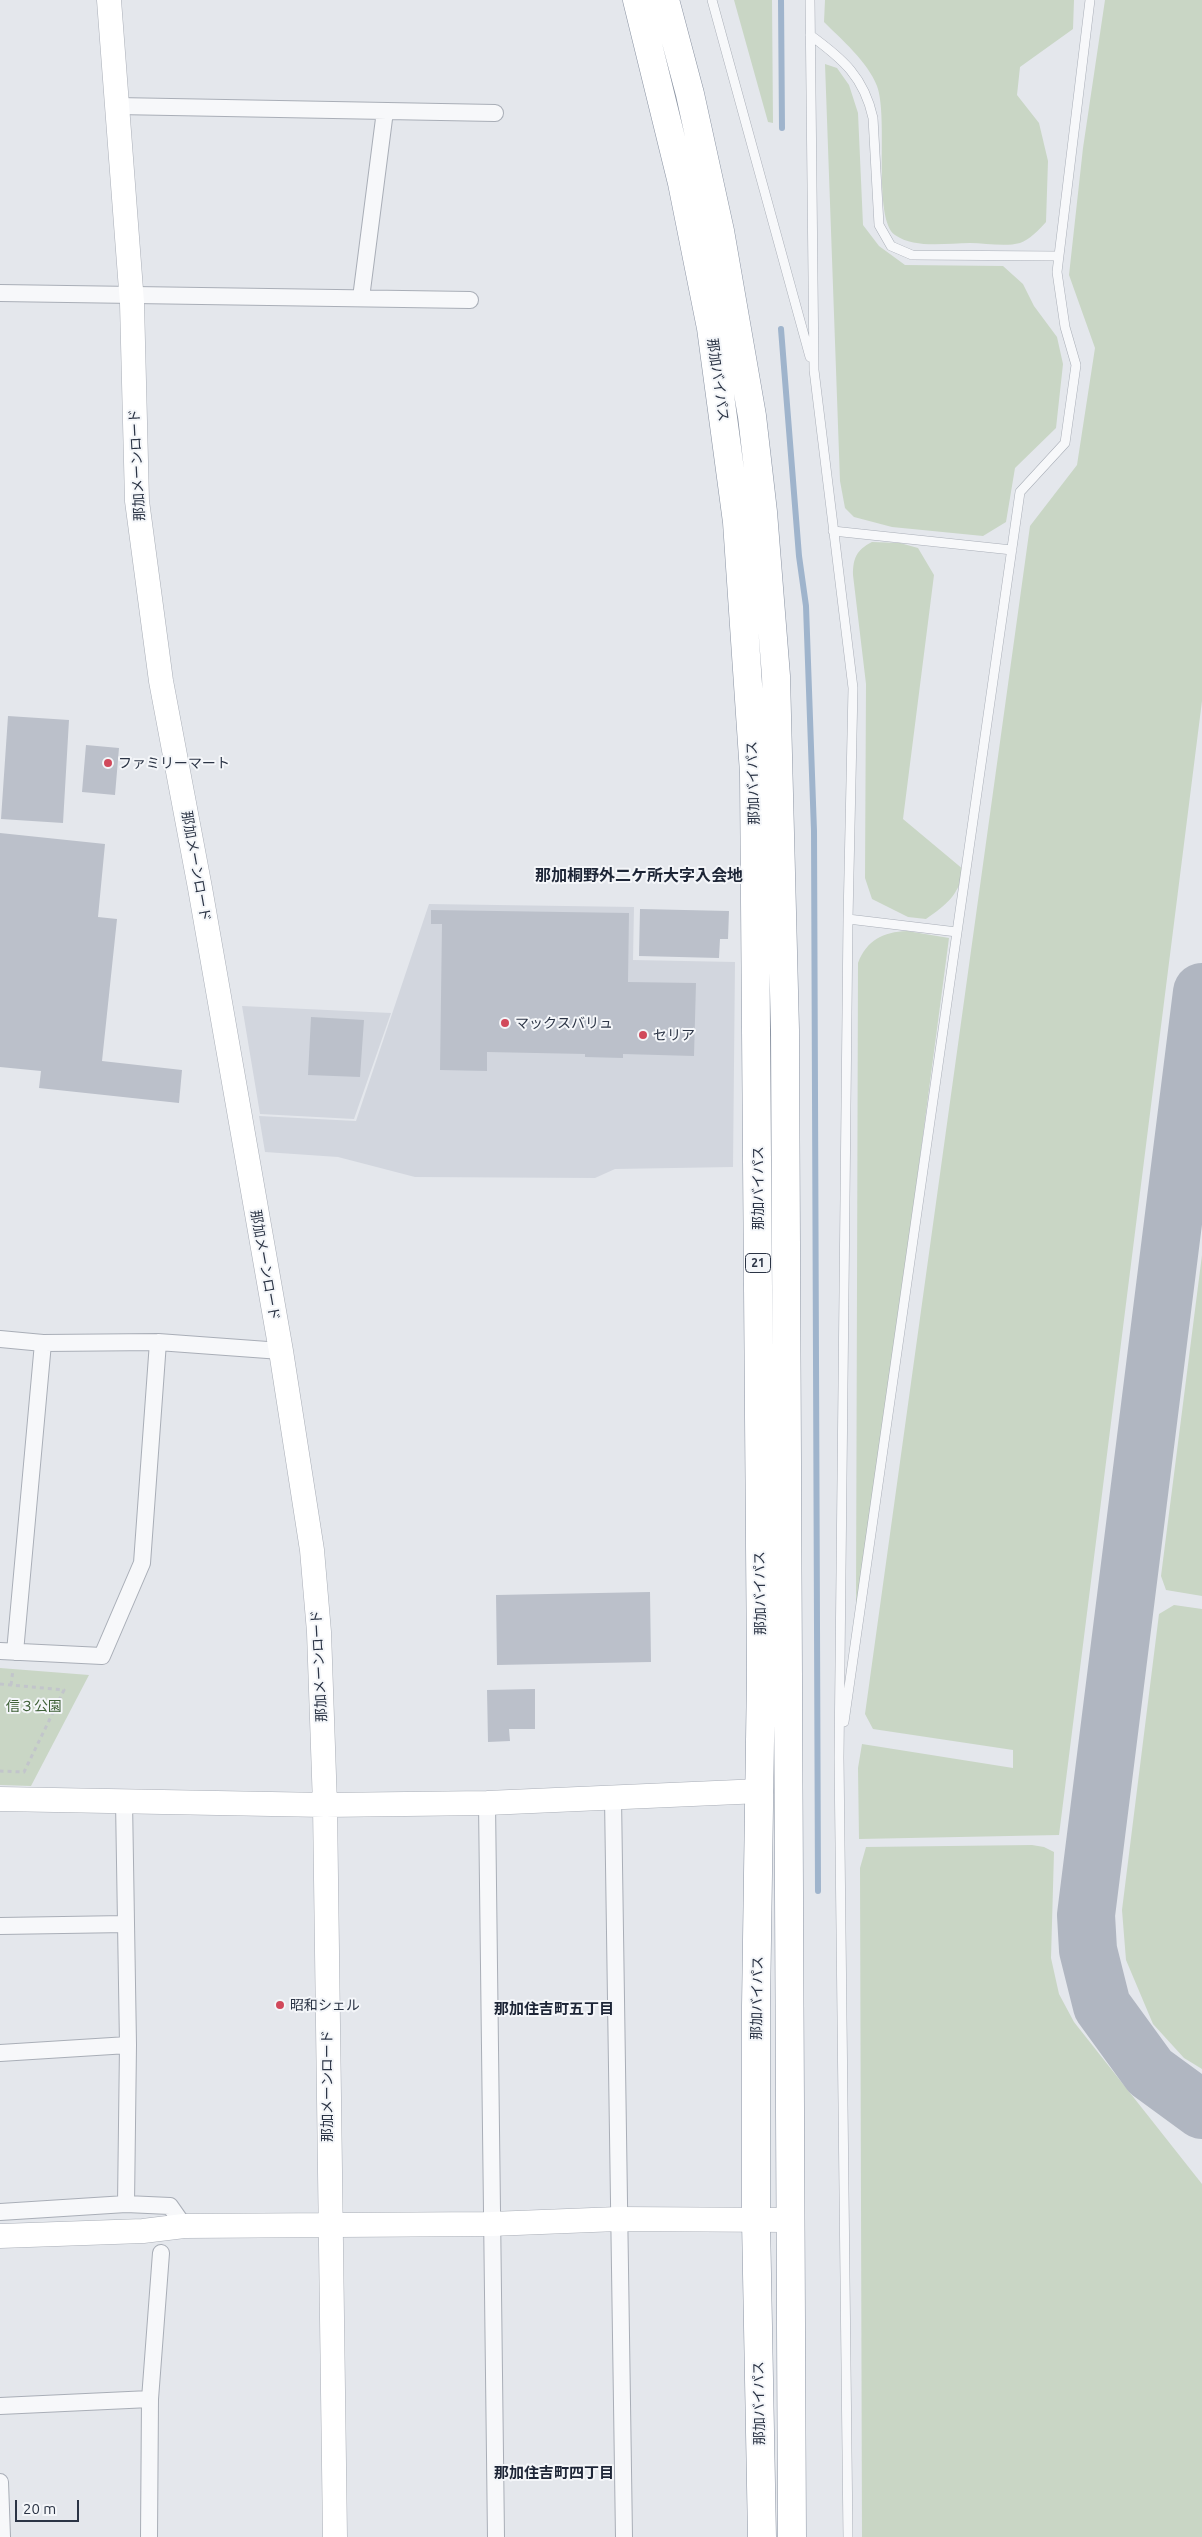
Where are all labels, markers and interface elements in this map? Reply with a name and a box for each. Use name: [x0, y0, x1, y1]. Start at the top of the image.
street label: 那加バイパス: [704, 337, 732, 423]
street label: 那加メーンロード: [126, 409, 148, 521]
street label: 那加バイパス: [743, 741, 763, 825]
place label: ファミリーマート: [118, 755, 230, 771]
marker: ファミリーマート: [102, 757, 114, 769]
street label: 那加メーンロード: [178, 809, 214, 923]
district label: 那加桐野外二ケ所大字入会地: [535, 866, 743, 886]
place label: マックスバリュ: [515, 1015, 613, 1031]
marker: マックスバリュ: [499, 1017, 511, 1029]
place label: セリア: [653, 1027, 695, 1043]
marker: セリア: [637, 1029, 649, 1041]
street label: 那加バイパス: [750, 1146, 766, 1230]
street label: 那加メーンロード: [247, 1208, 283, 1322]
road number: 21: [746, 1254, 770, 1272]
street label: 那加バイパス: [751, 1551, 769, 1635]
street label: 那加メーンロード: [308, 1610, 330, 1722]
park label: 信３公園: [6, 1698, 62, 1714]
street label: 那加バイパス: [748, 1956, 766, 2040]
place label: 昭和シェル: [290, 1997, 360, 2013]
marker: 昭和シェル: [274, 1999, 286, 2011]
district label: 那加住吉町五丁目: [494, 2000, 614, 2018]
street label: 那加メーンロード: [319, 2030, 335, 2142]
street label: 那加バイパス: [750, 2361, 768, 2445]
district label: 那加住吉町四丁目: [494, 2464, 614, 2482]
scale bar: [18, 2490, 81, 2522]
text: 20 m: [23, 2500, 56, 2517]

